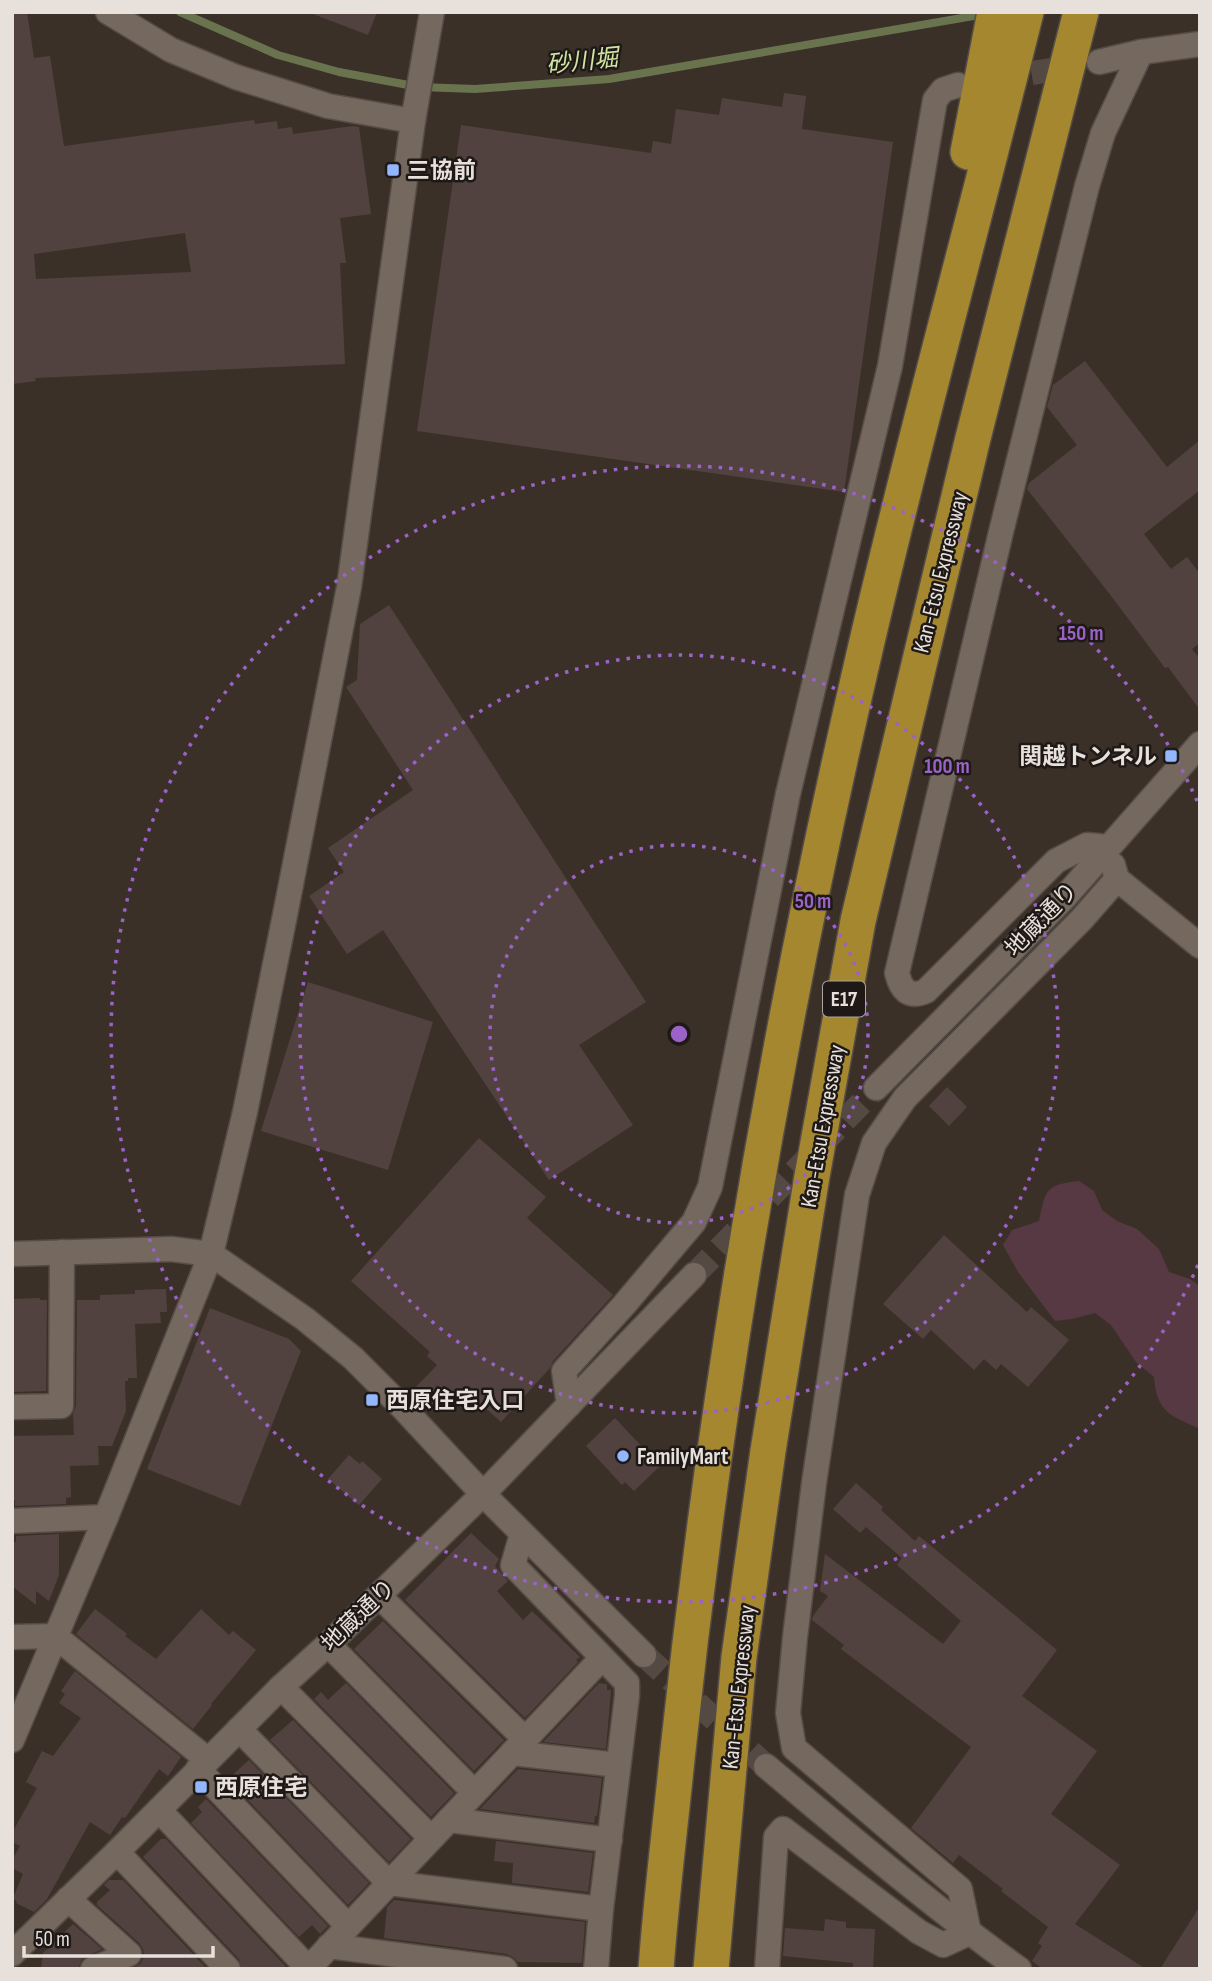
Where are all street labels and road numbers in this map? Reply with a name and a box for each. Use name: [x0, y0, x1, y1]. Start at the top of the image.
street label: Kan-Etsu Expressway: [907, 489, 975, 656]
street label: 地蔵通り: [1000, 877, 1084, 963]
road number: E17: [823, 982, 865, 1016]
street label: Kan-Etsu Expressway: [795, 1042, 851, 1210]
street label: 地蔵通り: [316, 1574, 402, 1658]
street label: Kan-Etsu Expressway: [716, 1604, 762, 1771]

